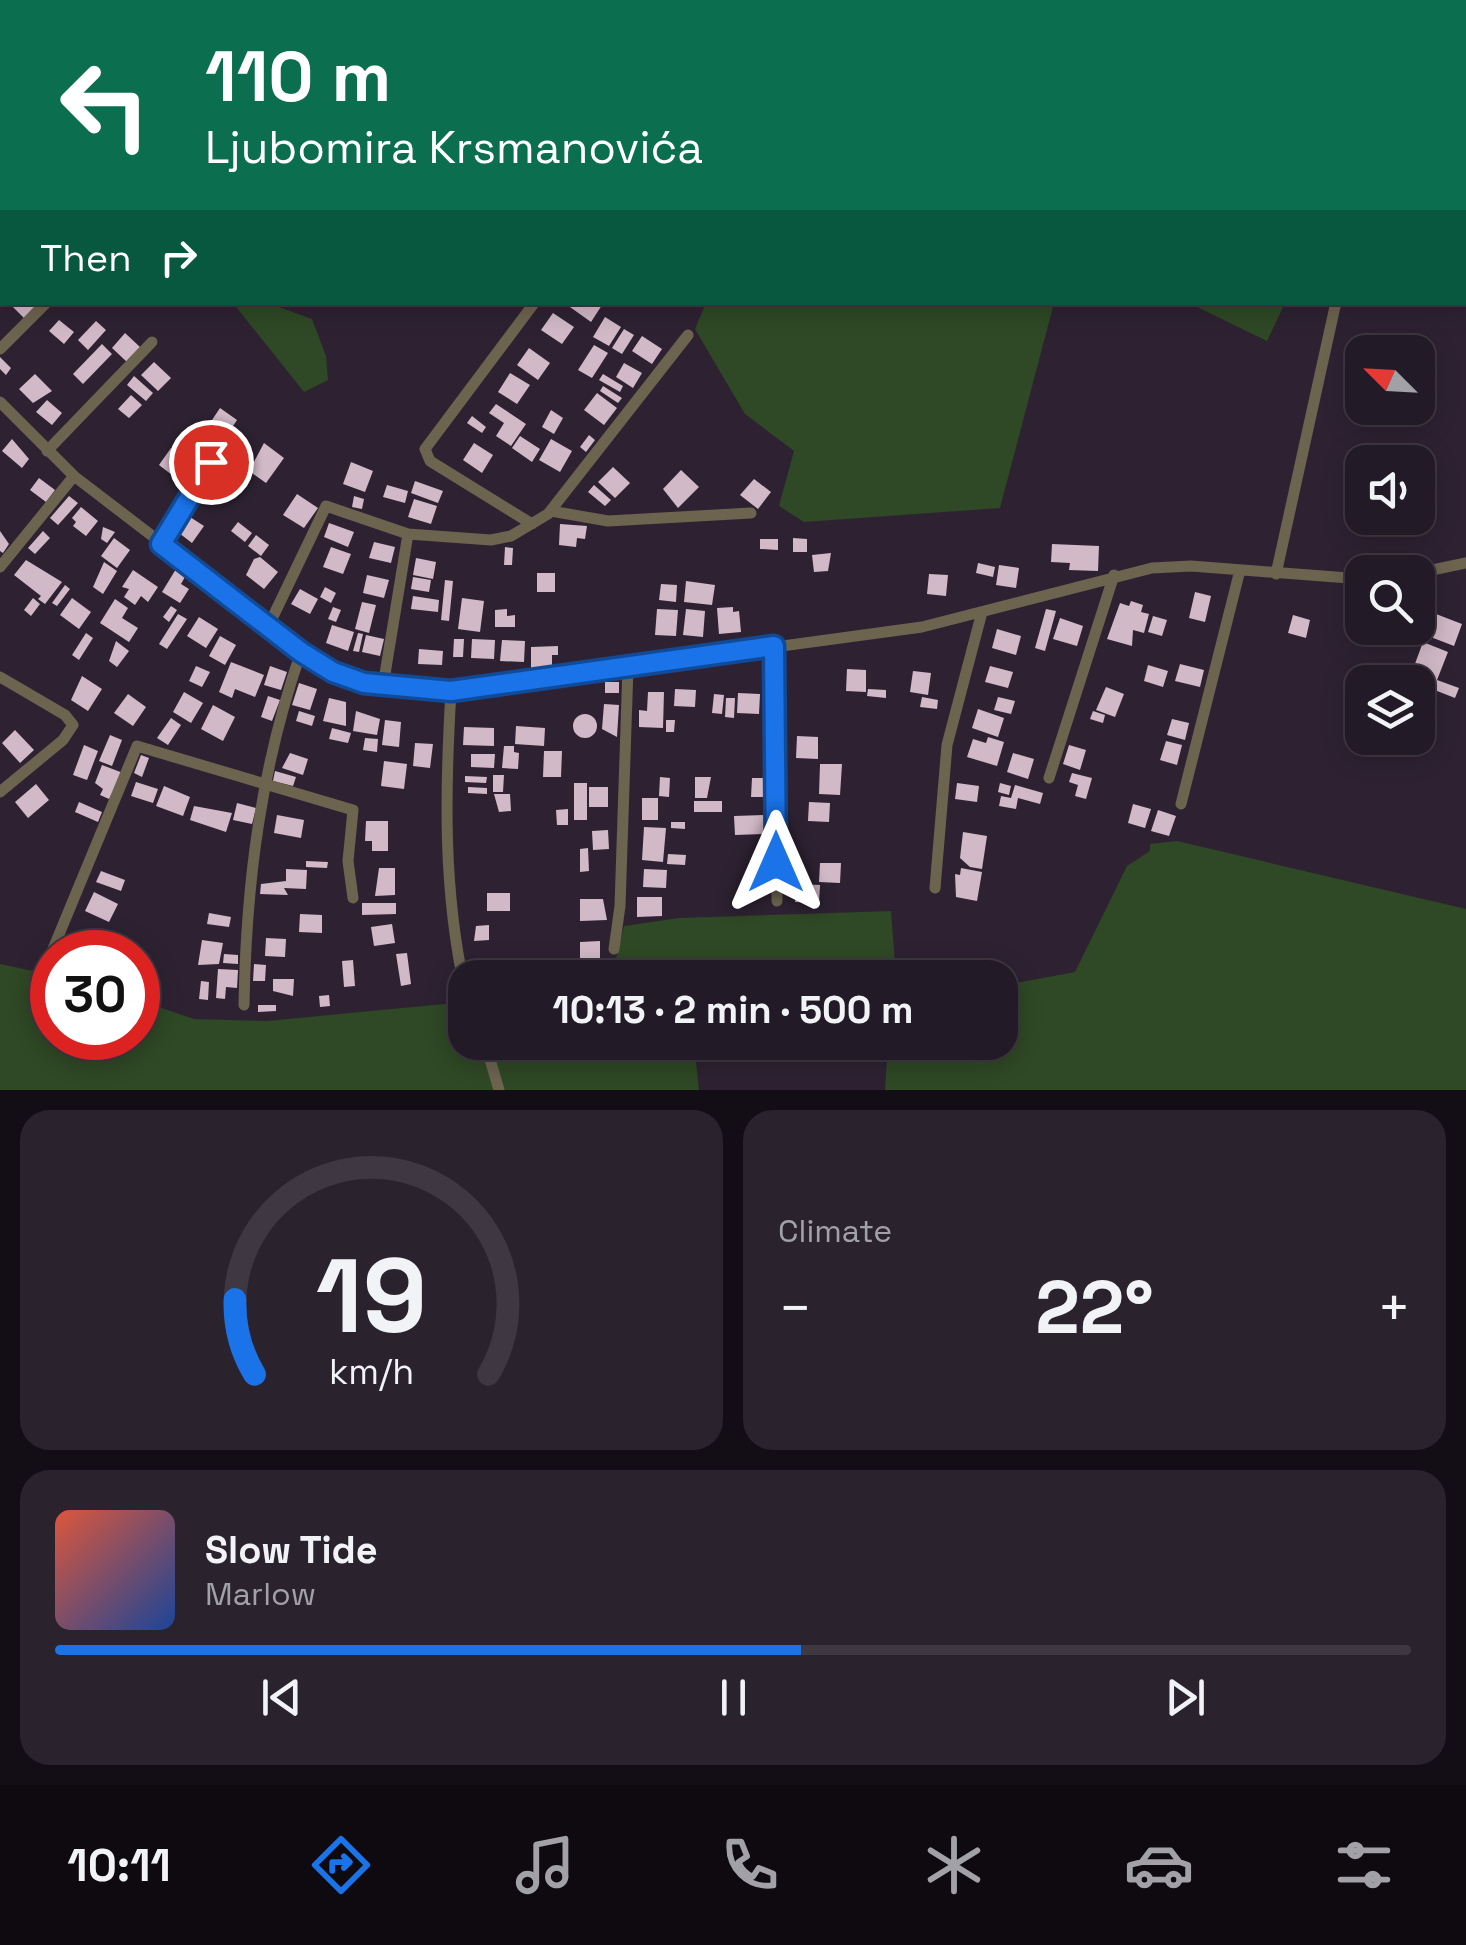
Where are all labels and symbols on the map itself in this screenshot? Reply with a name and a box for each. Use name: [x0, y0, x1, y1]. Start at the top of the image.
north arrow: [1345, 335, 1435, 425]
pin: [169, 420, 254, 505]
position arrow: [724, 810, 828, 914]
speed limit sign: 30: [30, 930, 160, 1060]

